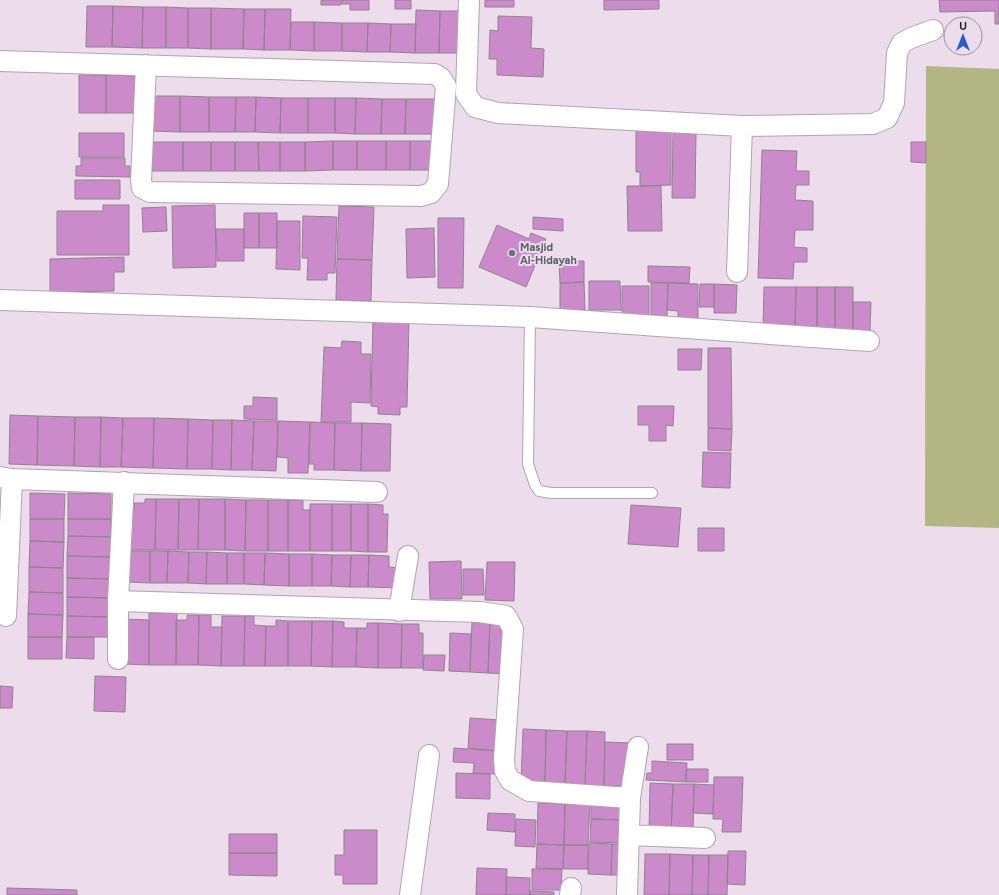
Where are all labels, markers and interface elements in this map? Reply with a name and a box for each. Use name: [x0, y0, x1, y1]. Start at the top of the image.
north arrow: [943, 16, 983, 56]
text: U: [959, 20, 967, 33]
place label: Masjid Al-Hidayah: [520, 241, 577, 267]
marker: Masjid Al-Hidayah: [507, 248, 517, 258]

